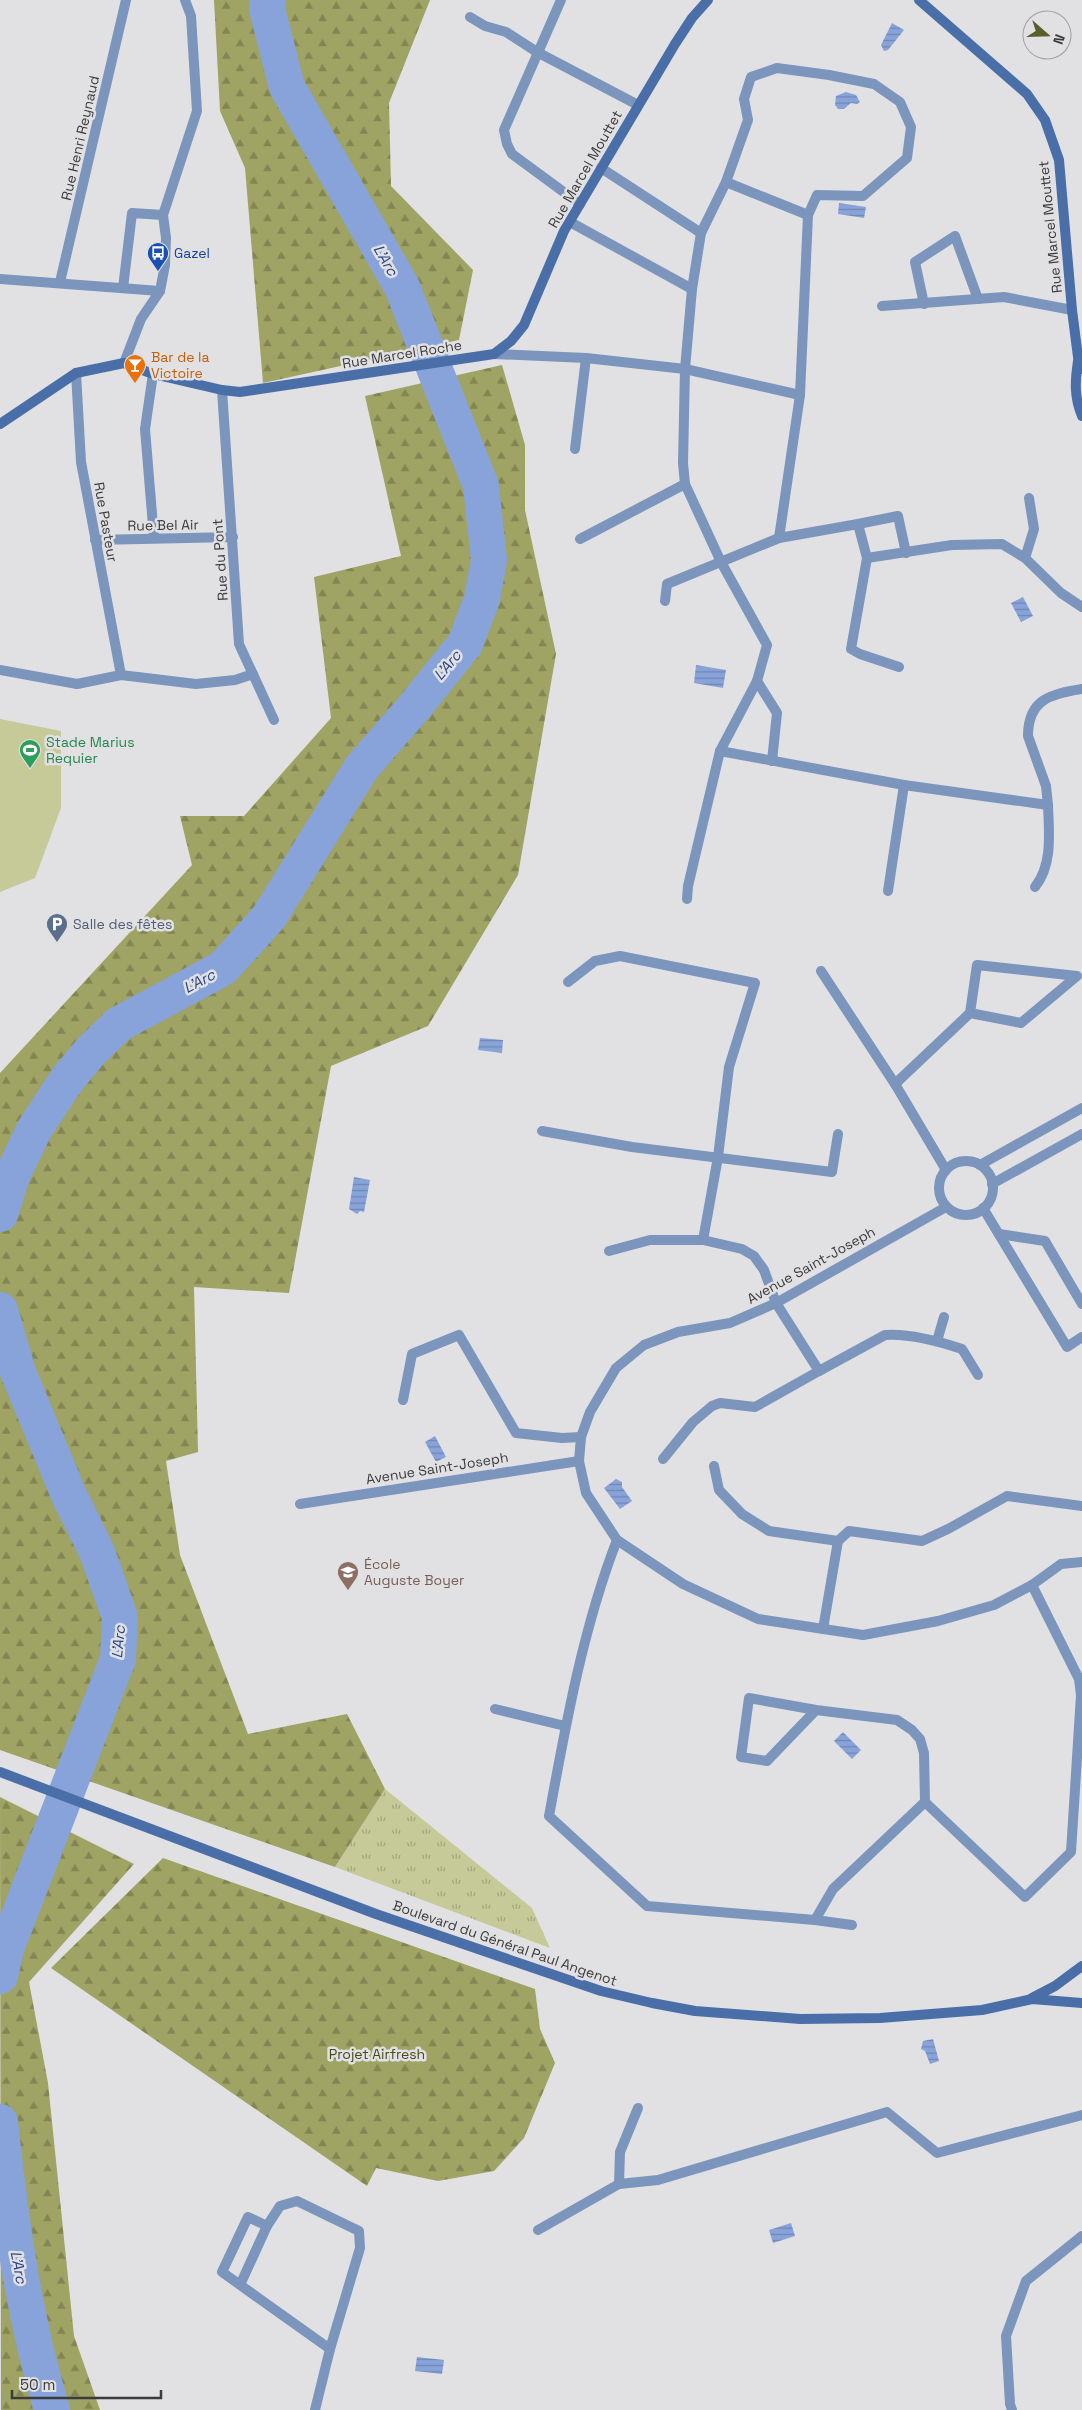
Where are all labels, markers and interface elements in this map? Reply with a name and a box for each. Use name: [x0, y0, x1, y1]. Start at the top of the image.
north arrow: [1022, 10, 1072, 60]
text: N: [1049, 32, 1069, 47]
street label: Rue Henri Reynaud: [57, 74, 103, 202]
street label: Rue Marcel Mouttet: [544, 107, 626, 231]
street label: Rue Marcel Mouttet: [1034, 160, 1066, 294]
bus stop icon: Gazel: [146, 241, 170, 272]
water label: L'Arc: [370, 241, 403, 280]
place label: Gazel: [174, 244, 210, 262]
street label: Rue Marcel Roche: [341, 336, 463, 372]
place label: Bar de la Victoire: [151, 348, 210, 382]
bar icon: Bar de la Victoire: [123, 353, 147, 384]
street label: Rue Pasteur: [90, 481, 122, 563]
street label: Rue Bel Air: [127, 515, 199, 535]
street label: Rue du Pont: [208, 518, 232, 602]
water label: L'Arc: [429, 646, 466, 684]
place label: Stade Marius Requier: [46, 733, 135, 767]
sports icon: Stade Marius Requier: [18, 738, 42, 769]
parking icon: Salle des fêtes: [45, 912, 69, 943]
place label: Salle des fêtes: [73, 915, 172, 933]
water label: L'Arc: [180, 964, 219, 997]
street label: Avenue Saint-Joseph: [744, 1222, 878, 1308]
street label: Avenue Saint-Joseph: [365, 1448, 509, 1488]
place label: École Auguste Boyer: [364, 1555, 464, 1589]
school or university icon: École Auguste Boyer: [336, 1560, 360, 1591]
water label: L'Arc: [107, 1624, 129, 1659]
street label: Boulevard du Général Paul Angenot: [390, 1896, 620, 1990]
park label: Projet Airfresh: [329, 2045, 425, 2063]
water label: L'Arc: [7, 2249, 32, 2286]
scale bar: [12, 2368, 161, 2400]
text: 50 m: [20, 2375, 55, 2394]

